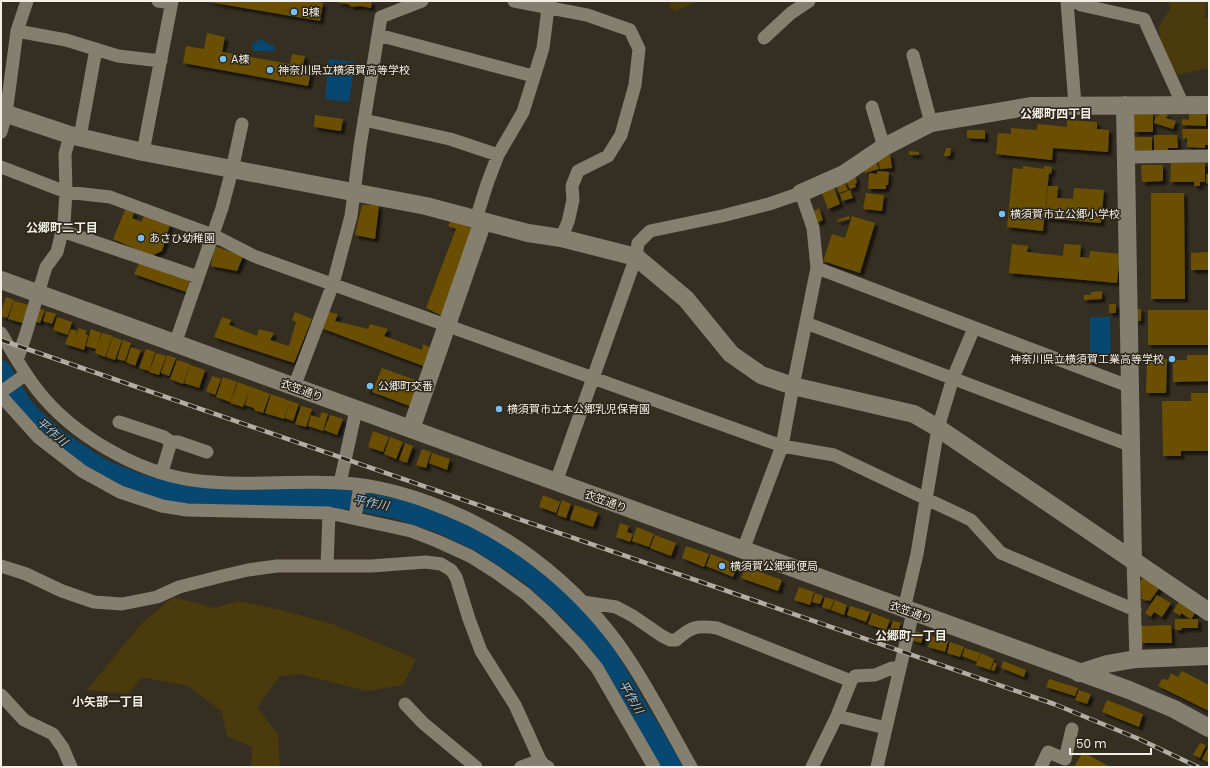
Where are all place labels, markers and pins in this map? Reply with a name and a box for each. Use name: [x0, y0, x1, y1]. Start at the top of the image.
place label: B棟: [302, 4, 320, 20]
marker: B棟: [289, 7, 299, 17]
place label: A棟: [231, 51, 249, 67]
marker: A棟: [218, 54, 228, 64]
place label: 神奈川県立横須賀高等学校: [278, 62, 410, 78]
marker: 神奈川県立横須賀高等学校: [265, 65, 275, 75]
place label: 横須賀市立公郷小学校: [1010, 206, 1120, 222]
marker: 横須賀市立公郷小学校: [997, 209, 1007, 219]
place label: あさひ幼稚園: [149, 230, 215, 246]
marker: あさひ幼稚園: [136, 233, 146, 243]
place label: 神奈川県立横須賀工業高等学校: [1010, 351, 1164, 367]
marker: 神奈川県立横須賀工業高等学校: [1167, 354, 1177, 364]
place label: 公郷町交番: [378, 378, 433, 394]
marker: 公郷町交番: [365, 381, 375, 391]
place label: 横須賀市立本公郷乳児保育園: [507, 401, 650, 417]
marker: 横須賀市立本公郷乳児保育園: [494, 404, 504, 414]
place label: 横須賀公郷郵便局: [730, 558, 818, 574]
marker: 横須賀公郷郵便局: [717, 561, 727, 571]

